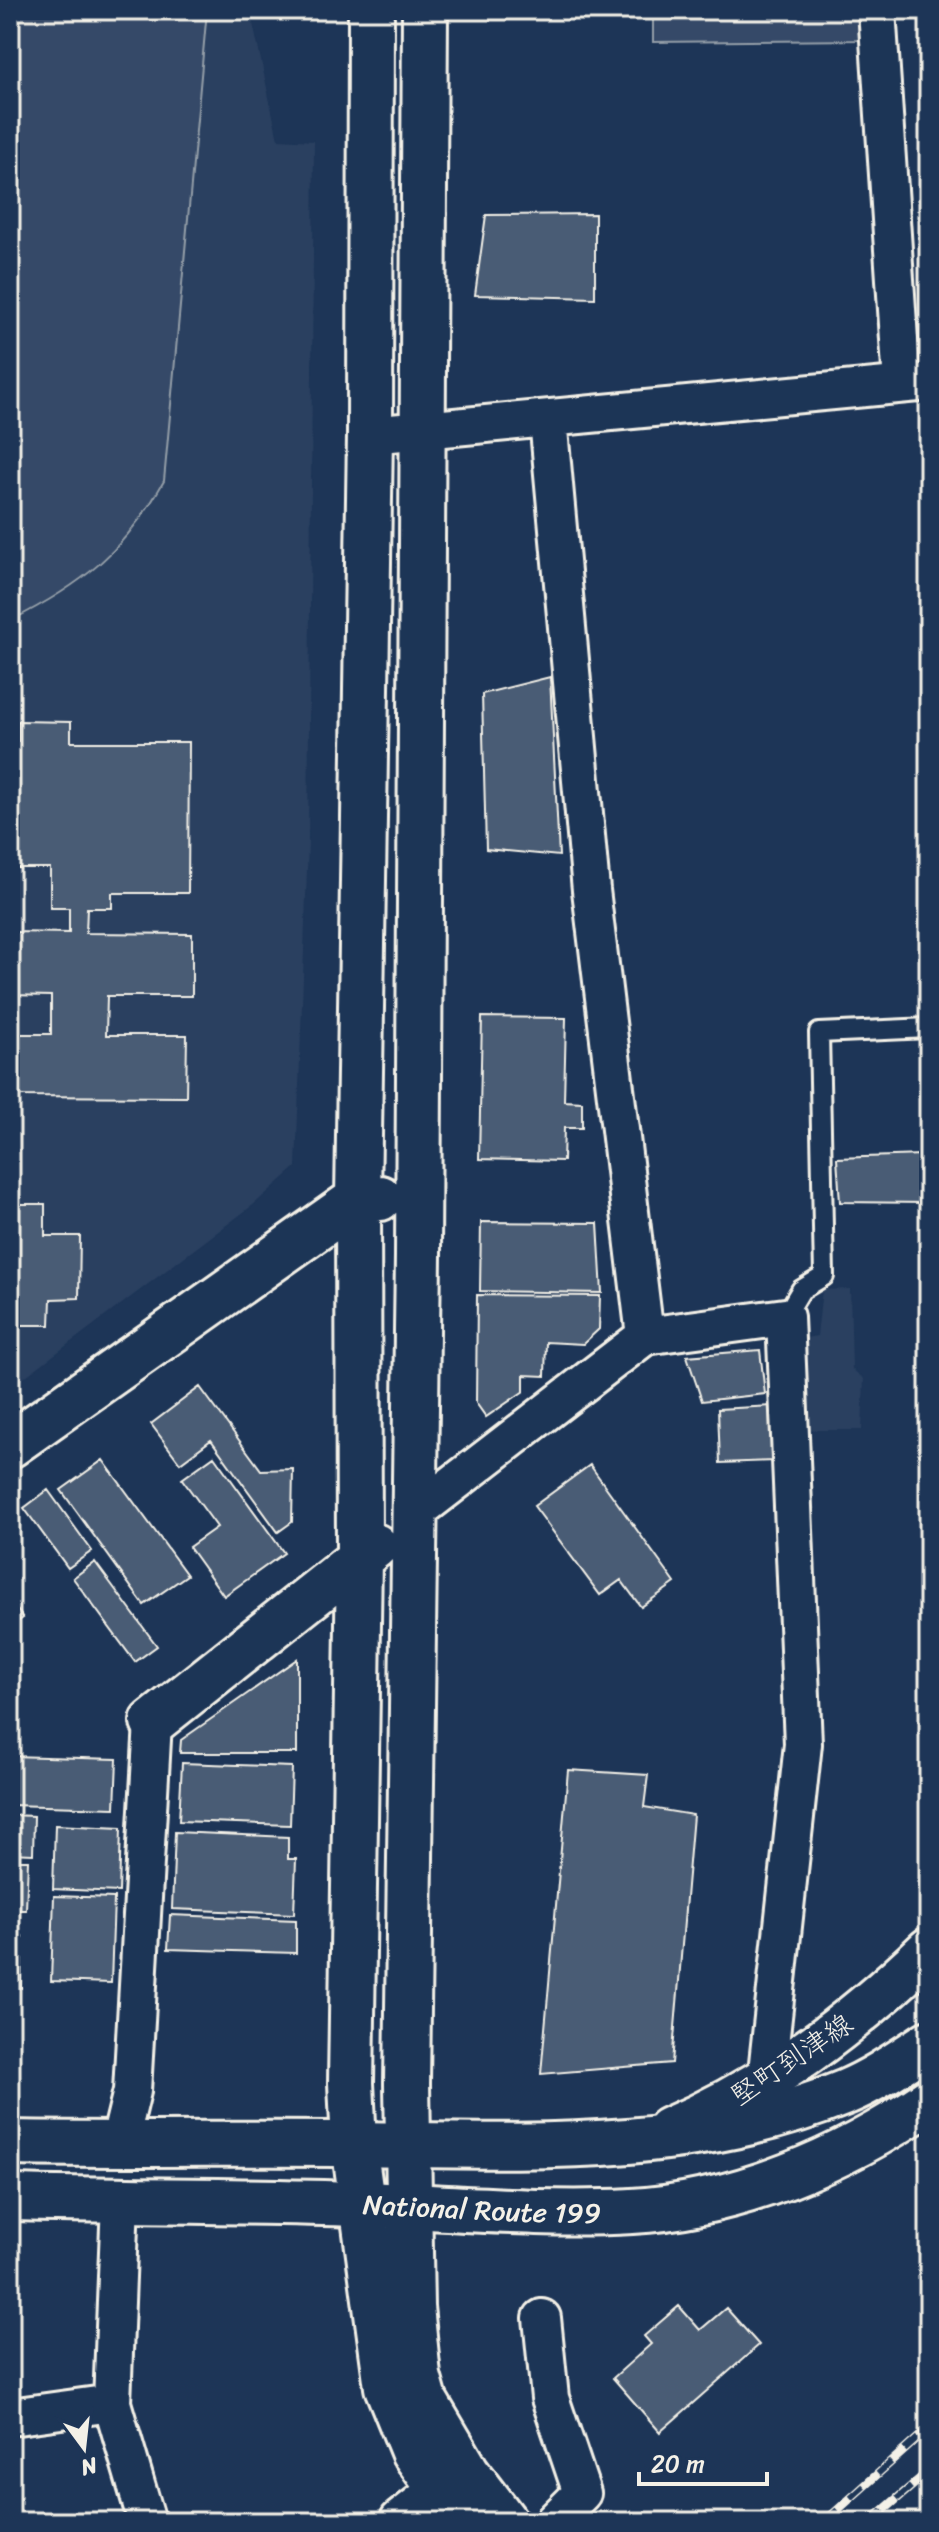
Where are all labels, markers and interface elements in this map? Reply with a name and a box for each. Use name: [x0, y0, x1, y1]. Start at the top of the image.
street label: 堅町到津線: [720, 2000, 863, 2119]
street label: National Route 199: [362, 2180, 601, 2237]
north arrow: [44, 2408, 124, 2488]
scale bar: [639, 2436, 767, 2486]
text: 20 m: [651, 2443, 705, 2485]
text: N: [76, 2446, 102, 2488]

